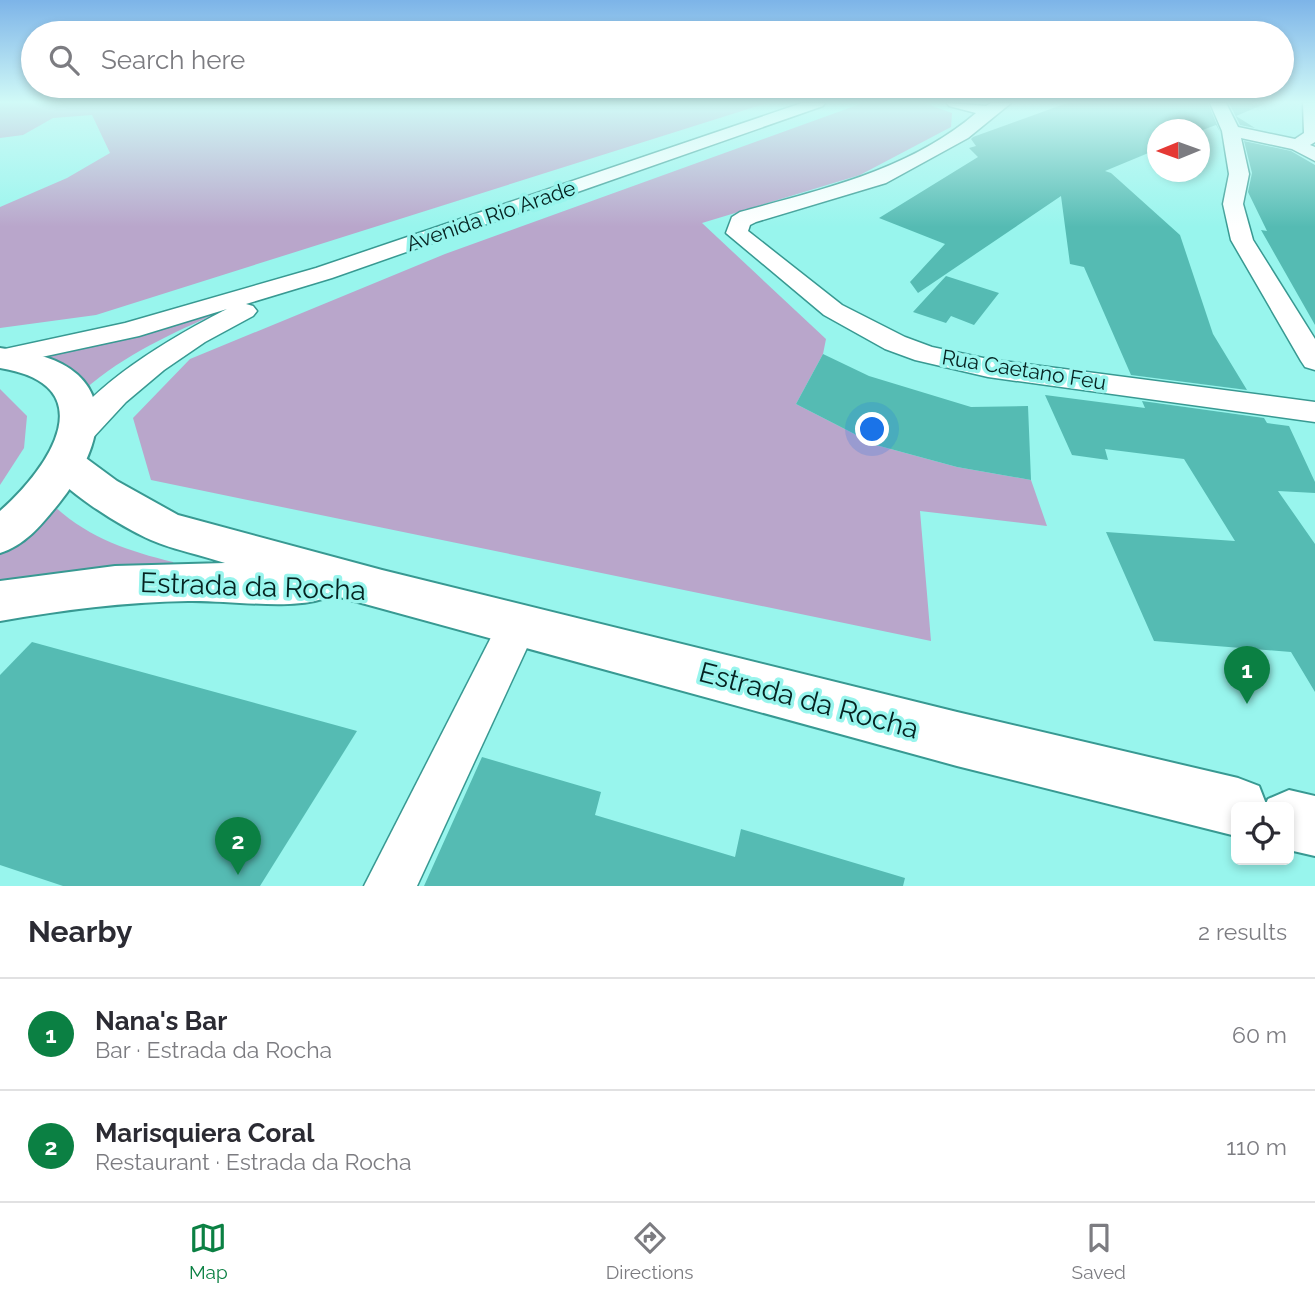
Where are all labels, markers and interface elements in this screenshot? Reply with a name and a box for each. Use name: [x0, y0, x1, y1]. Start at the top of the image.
search box: [21, 21, 1294, 98]
icon: search: [45, 41, 83, 79]
text: Search here: [101, 45, 245, 75]
north arrow: [1147, 119, 1210, 182]
street label: Avenida Rio Arade: [403, 175, 579, 256]
street label: Rua Caetano Feu: [940, 344, 1108, 395]
your location: [855, 412, 889, 446]
street label: Estrada da Rocha: [139, 566, 366, 607]
pin: 1: [1224, 646, 1270, 704]
street label: Estrada da Rocha: [695, 655, 922, 746]
map controls: [1231, 802, 1294, 865]
button: locate: [1231, 802, 1294, 865]
pin: 2: [215, 817, 261, 875]
text: Nearby: [28, 914, 132, 949]
text: 2 results: [1198, 918, 1287, 945]
text: Nana's Bar: [95, 1006, 227, 1036]
text: 1: [45, 1021, 57, 1048]
text: 60 m: [1232, 1021, 1287, 1048]
text: Bar · Estrada da Rocha: [95, 1036, 332, 1063]
text: Marisquiera Coral: [95, 1118, 314, 1148]
text: 2: [45, 1133, 57, 1160]
text: 110 m: [1226, 1133, 1287, 1160]
text: Restaurant · Estrada da Rocha: [95, 1148, 411, 1175]
tab: Map: [189, 1219, 228, 1283]
tab: Directions: [606, 1219, 694, 1283]
tab: Saved: [1072, 1219, 1126, 1283]

